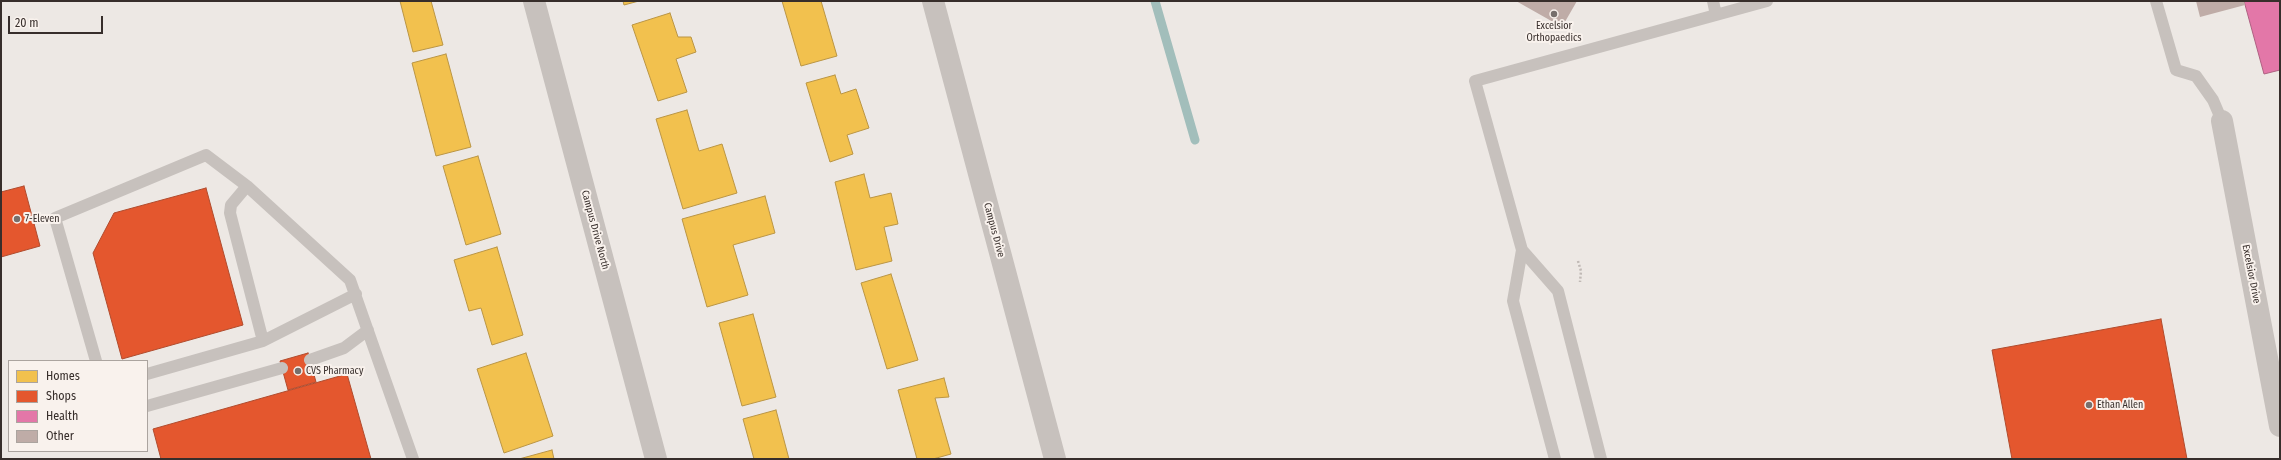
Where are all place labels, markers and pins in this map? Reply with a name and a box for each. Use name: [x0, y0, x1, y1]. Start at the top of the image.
marker: Excelsior Orthopaedics: [1549, 9, 1559, 19]
place label: Excelsior Orthopaedics: [1526, 20, 1582, 44]
place label: 7-Eleven: [25, 213, 59, 225]
marker: 7-Eleven: [12, 214, 22, 224]
place label: CVS Pharmacy: [306, 365, 363, 377]
marker: CVS Pharmacy: [293, 366, 303, 376]
place label: Ethan Allen: [2097, 399, 2143, 411]
marker: Ethan Allen: [2084, 400, 2094, 410]

